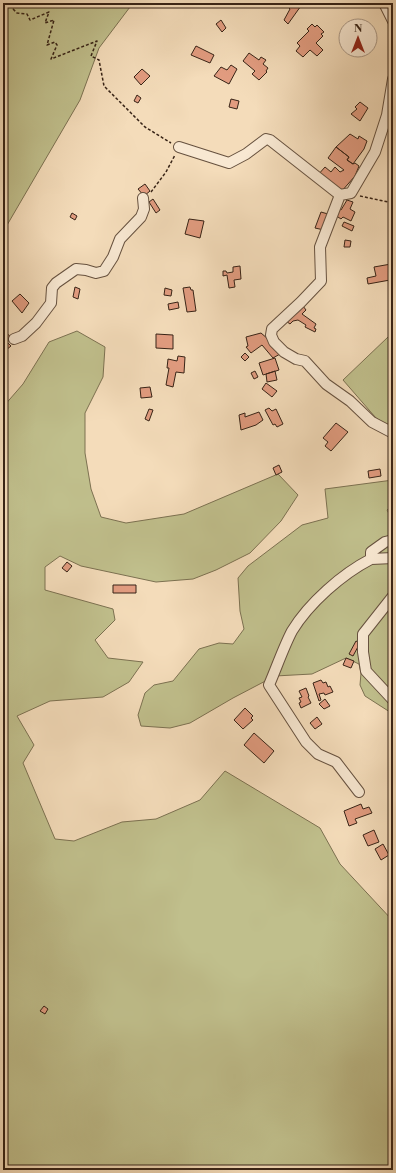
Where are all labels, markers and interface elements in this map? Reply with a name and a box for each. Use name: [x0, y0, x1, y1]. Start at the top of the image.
north arrow: [338, 18, 378, 58]
text: N: [354, 22, 363, 36]

